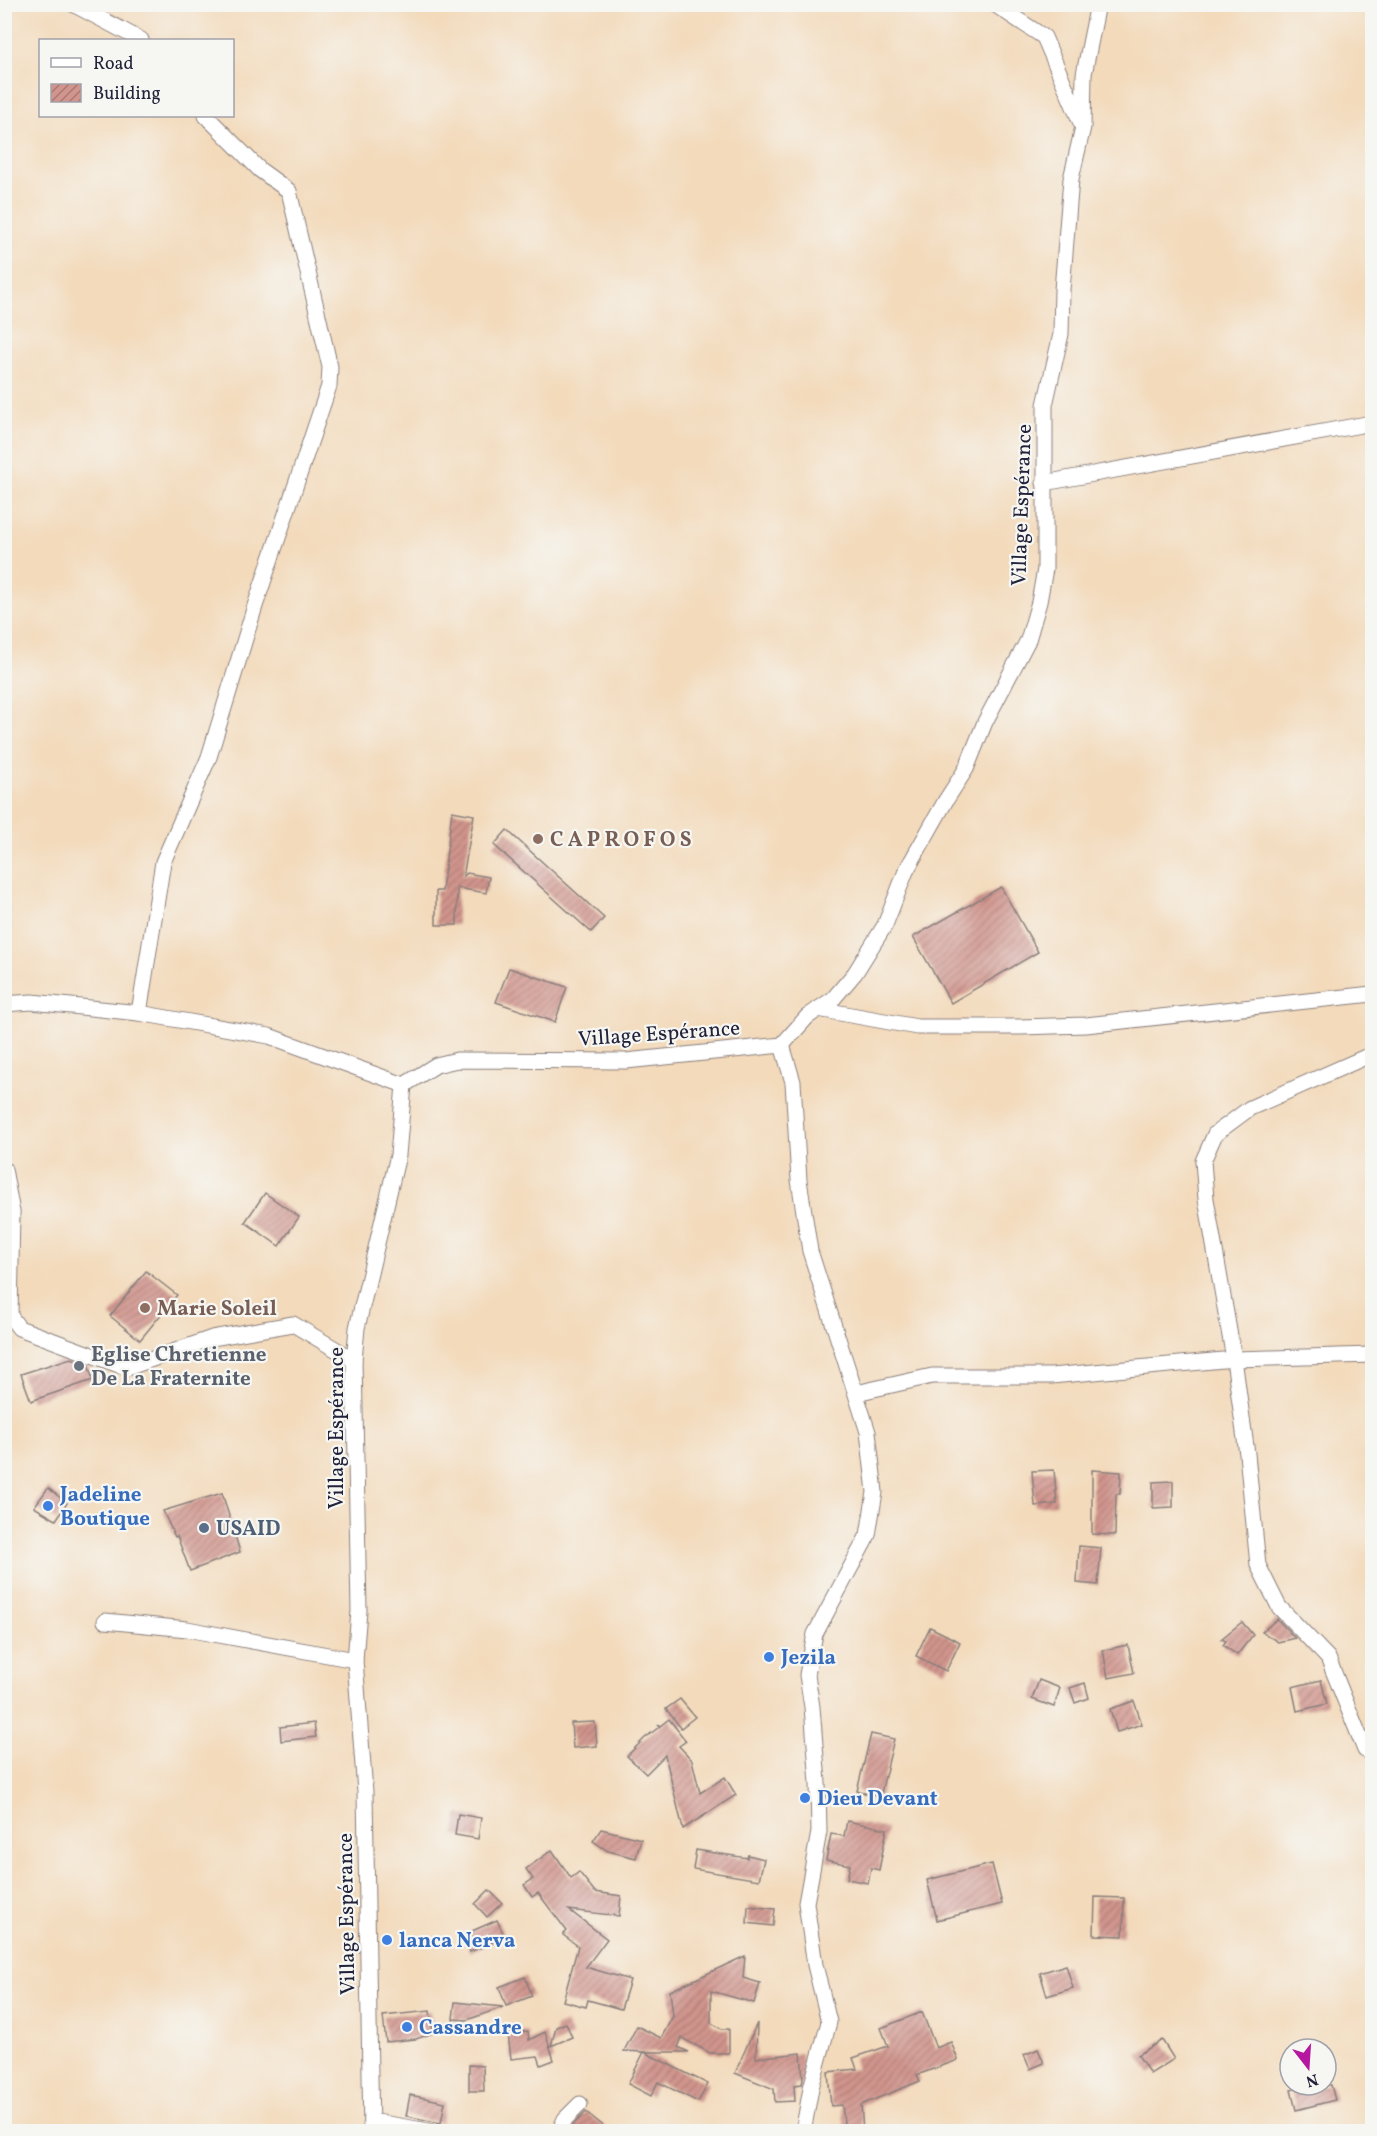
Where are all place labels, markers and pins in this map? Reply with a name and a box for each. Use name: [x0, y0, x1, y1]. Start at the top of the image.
place label: C A P R O F O S: [550, 826, 691, 855]
marker: C A P R O F O S: [531, 832, 545, 846]
place label: Marie Soleil: [157, 1295, 277, 1324]
marker: Marie Soleil: [138, 1301, 152, 1315]
place label: Eglise Chretienne De La Fraternite: [91, 1341, 267, 1394]
marker: Eglise Chretienne De La Fraternite: [72, 1359, 86, 1373]
place label: Jadeline Boutique: [59, 1481, 150, 1534]
marker: Jadeline Boutique: [41, 1499, 55, 1513]
place label: USAID: [216, 1515, 281, 1544]
marker: USAID: [197, 1521, 211, 1535]
place label: Jezila: [780, 1644, 836, 1673]
marker: Jezila: [762, 1650, 776, 1664]
place label: Dieu Devant: [817, 1785, 938, 1814]
marker: Dieu Devant: [798, 1791, 812, 1805]
place label: lanca Nerva: [399, 1927, 515, 1956]
marker: lanca Nerva: [380, 1933, 394, 1947]
place label: Cassandre: [419, 2014, 522, 2043]
marker: Cassandre: [400, 2020, 414, 2034]

